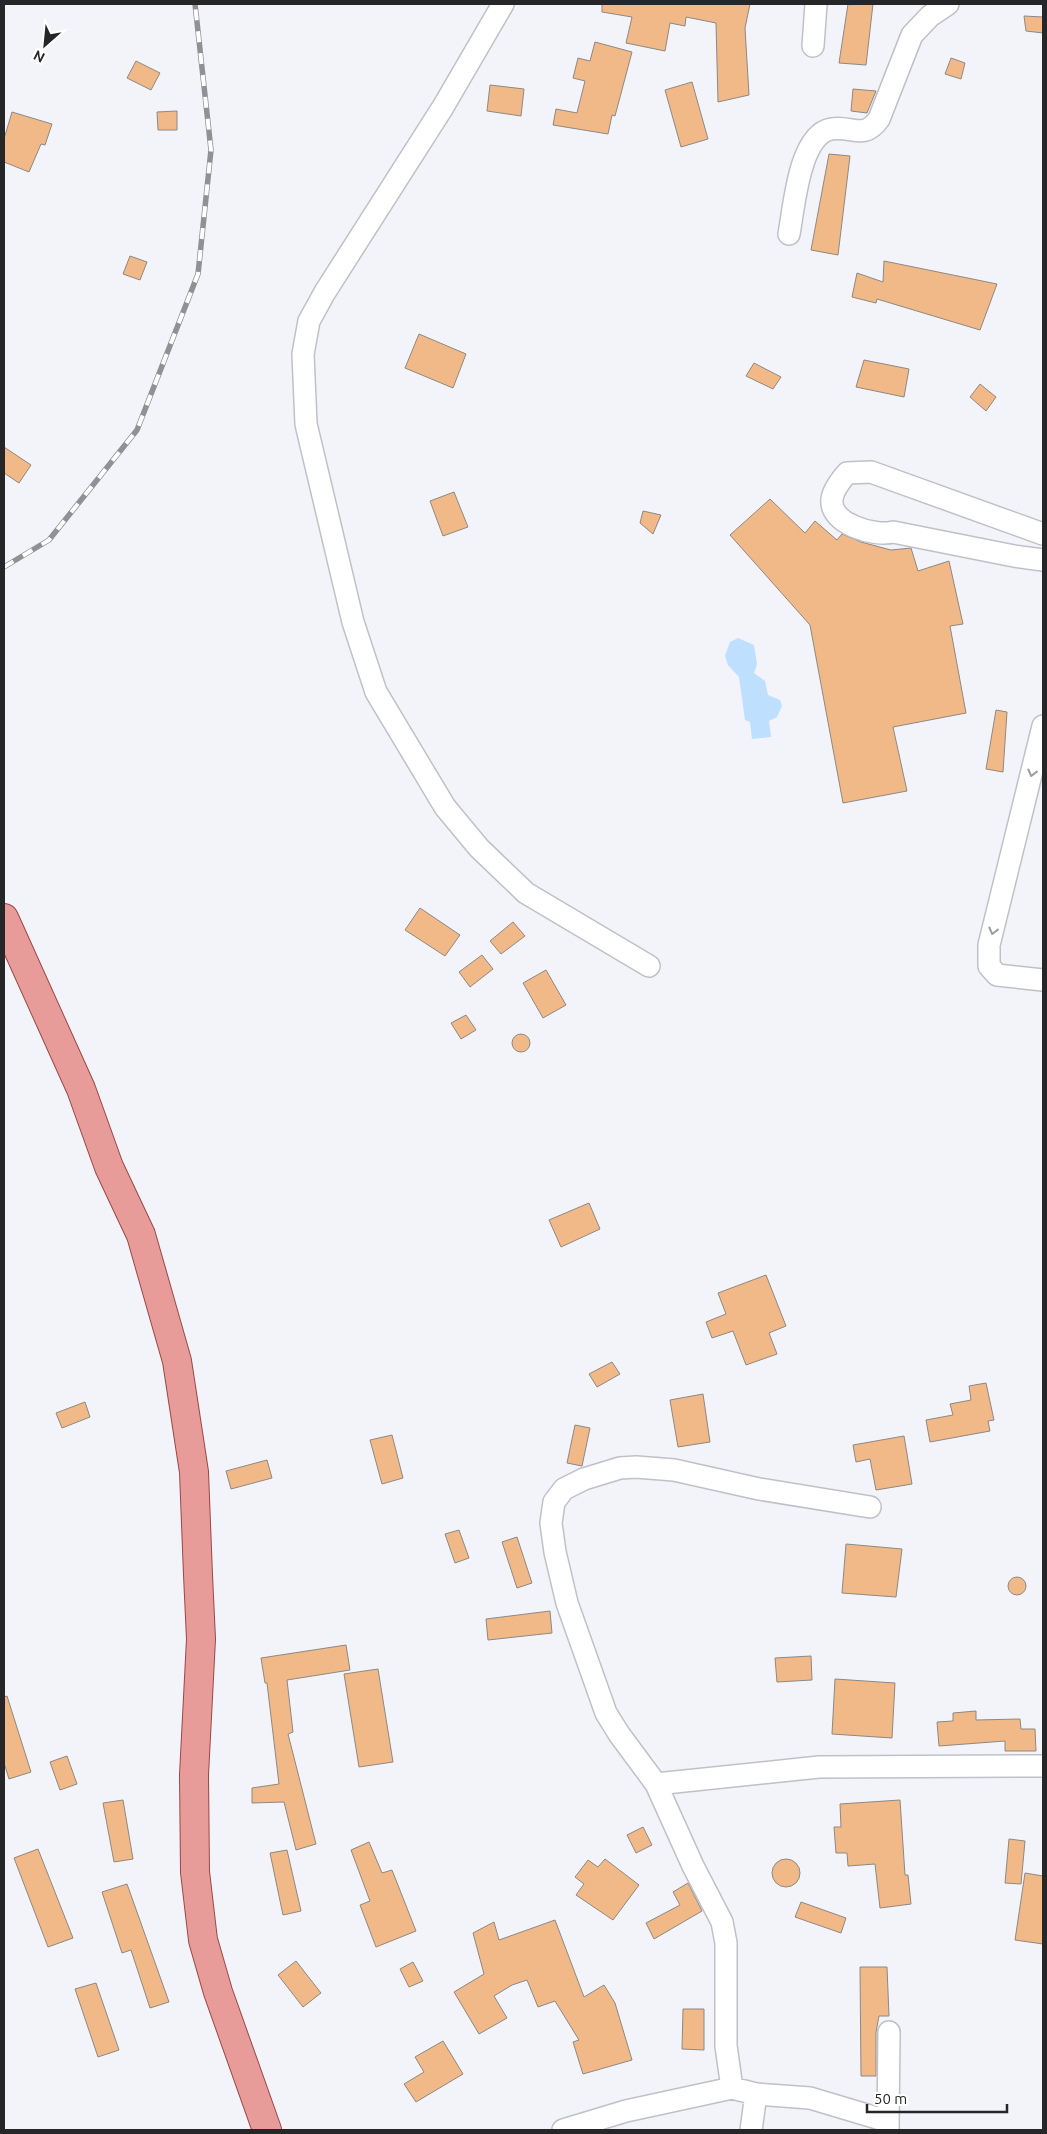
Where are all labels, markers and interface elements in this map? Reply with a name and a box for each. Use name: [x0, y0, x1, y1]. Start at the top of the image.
north arrow: [20, 20, 70, 70]
text: N: [31, 47, 47, 66]
one-way arrow: [1027, 769, 1037, 777]
one-way arrow: [988, 927, 998, 935]
scale bar: [867, 2082, 1007, 2114]
text: 50 m: [874, 2090, 907, 2107]

